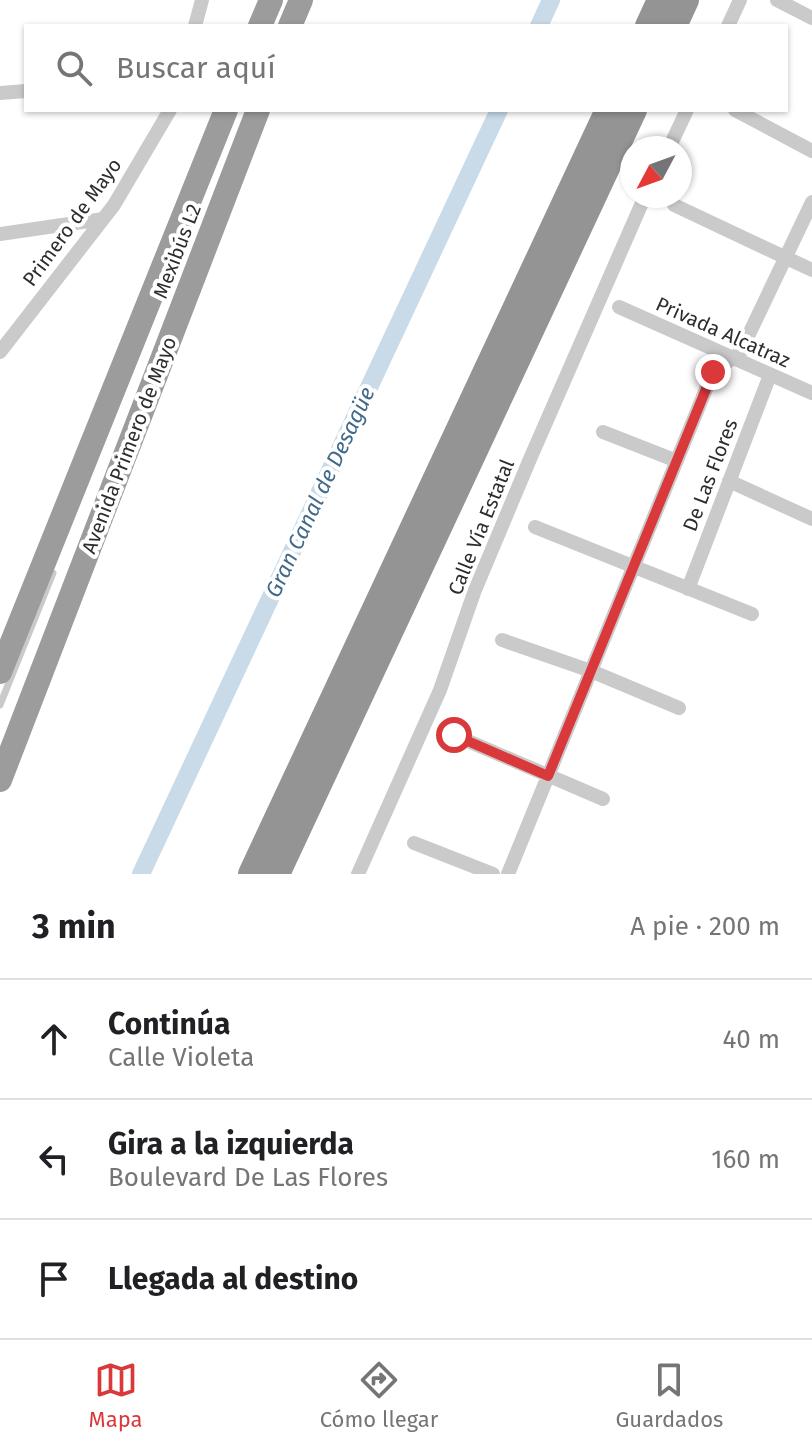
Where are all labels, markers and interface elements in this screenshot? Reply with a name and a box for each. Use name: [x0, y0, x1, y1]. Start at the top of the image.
search box: [24, 24, 788, 112]
icon: search: [52, 46, 96, 90]
text: Buscar aquí: [116, 50, 276, 86]
north arrow: [620, 136, 692, 208]
street label: Primero de Mayo: [17, 153, 127, 291]
street label: Mexibús L2: [148, 200, 206, 302]
street label: Privada Alcatraz: [652, 292, 794, 372]
street label: Avenida Primero de Mayo: [77, 333, 181, 557]
route end: [695, 354, 731, 390]
water label: Gran Canal de Desagüe: [259, 383, 381, 601]
street label: De Las Flores: [678, 415, 742, 535]
street label: Calle Vía Estatal: [443, 456, 519, 598]
route start: [436, 717, 472, 753]
text: 3 min: [32, 906, 116, 947]
text: A pie · 200 m: [630, 911, 780, 942]
text: Continúa: [108, 1006, 230, 1042]
icon: ahead: [32, 1017, 76, 1061]
text: 40 m: [722, 1024, 780, 1055]
text: Calle Violeta: [108, 1042, 254, 1073]
text: Gira a la izquierda: [108, 1126, 354, 1162]
icon: left: [32, 1137, 76, 1181]
text: 160 m: [711, 1144, 780, 1175]
text: Boulevard De Las Flores: [108, 1162, 388, 1193]
icon: arrive: [32, 1257, 76, 1301]
text: Llegada al destino: [108, 1261, 358, 1297]
tab: Mapa: [89, 1358, 143, 1433]
tab: Cómo llegar: [320, 1358, 438, 1433]
tab: Guardados: [615, 1358, 723, 1433]

